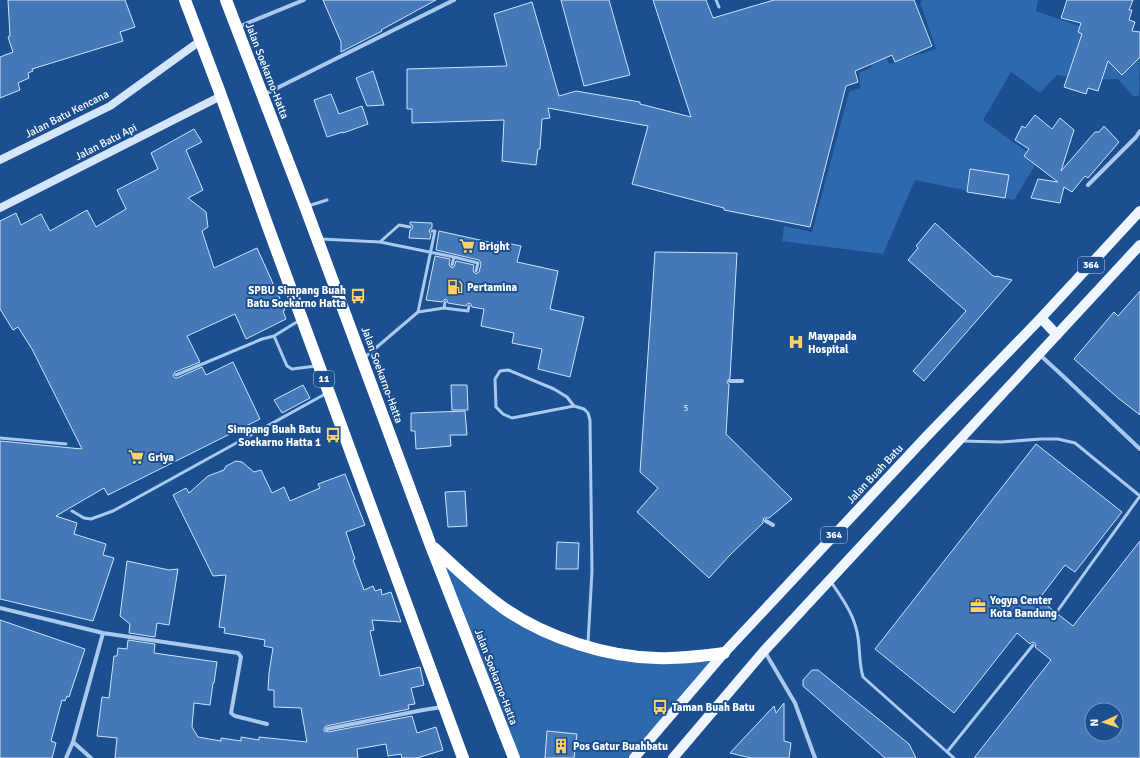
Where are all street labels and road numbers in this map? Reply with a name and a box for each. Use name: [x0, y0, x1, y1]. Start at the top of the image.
street label: Jalan Soekarno-Hatta: [243, 21, 291, 121]
street label: Jalan Batu Kencana: [23, 87, 111, 141]
street label: Jalan Batu Api: [73, 121, 139, 163]
road number: 364: [1078, 257, 1104, 273]
street label: Jalan Soekarno-Hatta: [359, 325, 406, 425]
road number: 11: [314, 371, 334, 387]
street label: Jalan Buah Batu: [844, 442, 906, 506]
road number: 364: [821, 527, 847, 543]
street label: Jalan Soekarno-Hatta: [472, 627, 520, 727]

